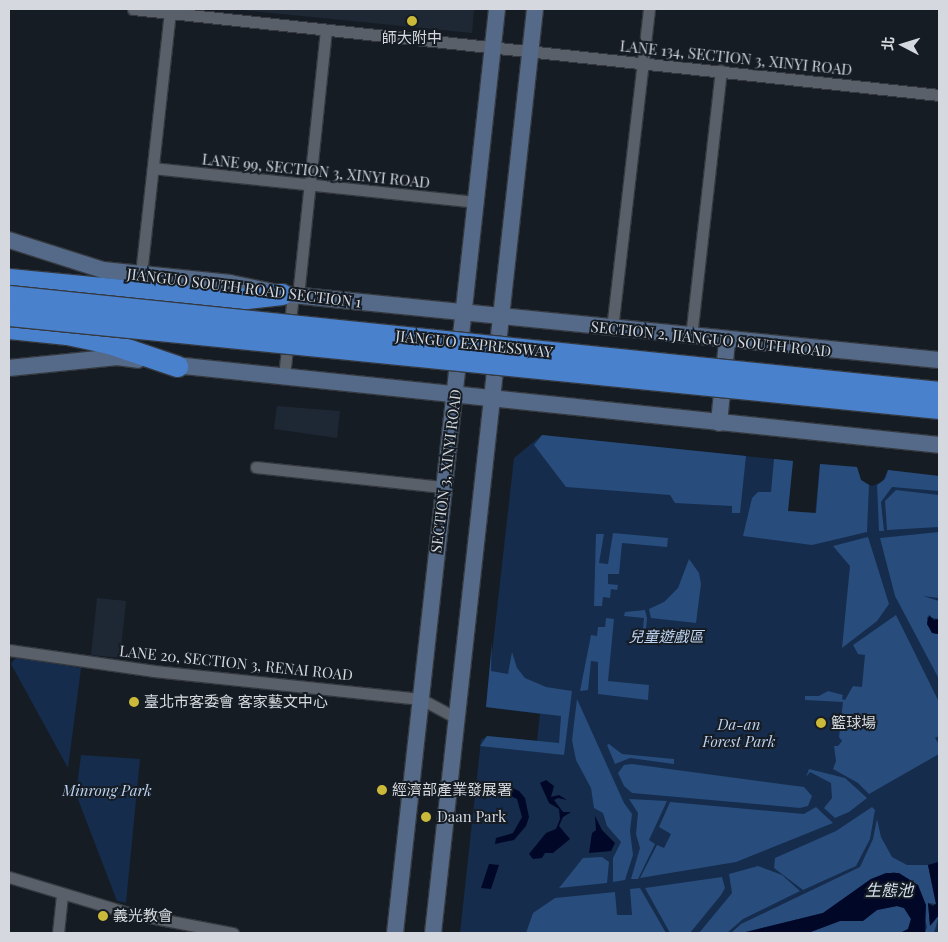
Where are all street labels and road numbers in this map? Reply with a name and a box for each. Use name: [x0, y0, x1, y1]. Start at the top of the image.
street label: LANE 134, SECTION 3, XINYI ROAD: [619, 37, 853, 79]
street label: LANE 99, SECTION 3, XINYI ROAD: [201, 150, 431, 192]
street label: JIANGUO SOUTH ROAD SECTION 1: [126, 265, 362, 311]
street label: SECTION 2, JIANGUO SOUTH ROAD: [590, 317, 832, 361]
street label: JIANGUO EXPRESSWAY: [395, 327, 553, 361]
street label: SECTION 3, XINYI ROAD: [427, 388, 465, 554]
street label: LANE 20, SECTION 3, RENAI ROAD: [118, 642, 354, 684]

